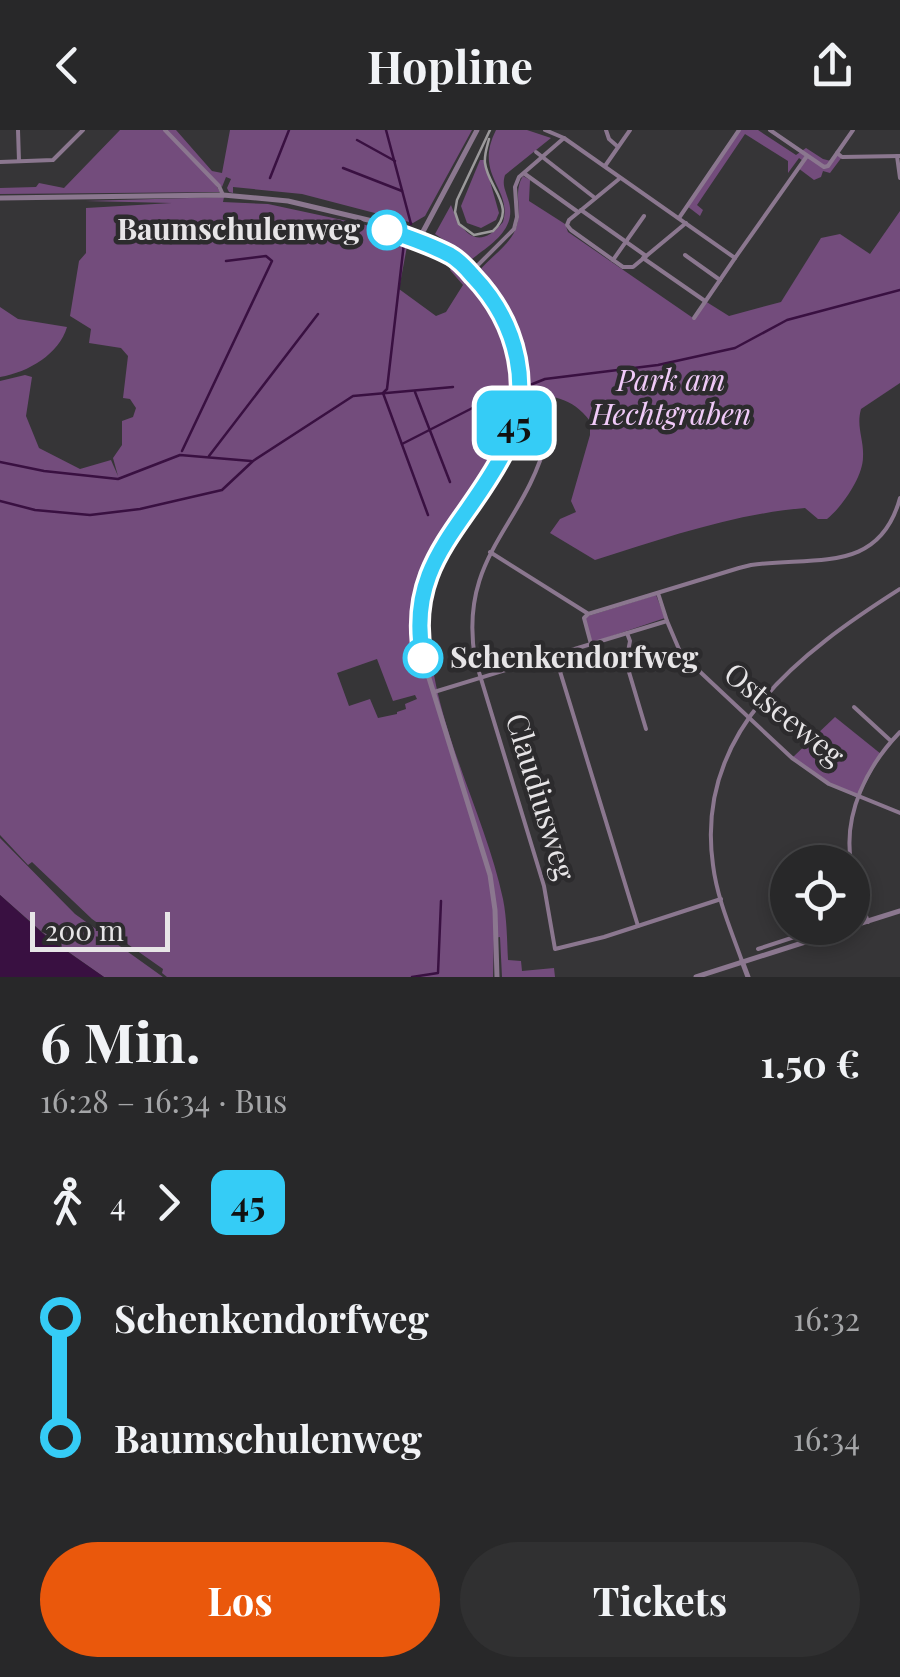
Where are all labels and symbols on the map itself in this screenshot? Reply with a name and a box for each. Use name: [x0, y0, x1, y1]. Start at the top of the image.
place label: Baumschulenweg: [117, 208, 360, 248]
marker: Baumschulenweg: [368, 211, 406, 249]
park label: Park am Hechtgraben: [590, 359, 751, 433]
line badge: 45: [469, 390, 559, 456]
place label: Schenkendorfweg: [450, 636, 699, 676]
marker: Schenkendorfweg: [404, 639, 442, 677]
street label: Ostseeweg: [717, 653, 854, 774]
street label: Claudiusweg: [498, 708, 586, 885]
scale bar: [30, 907, 170, 951]

